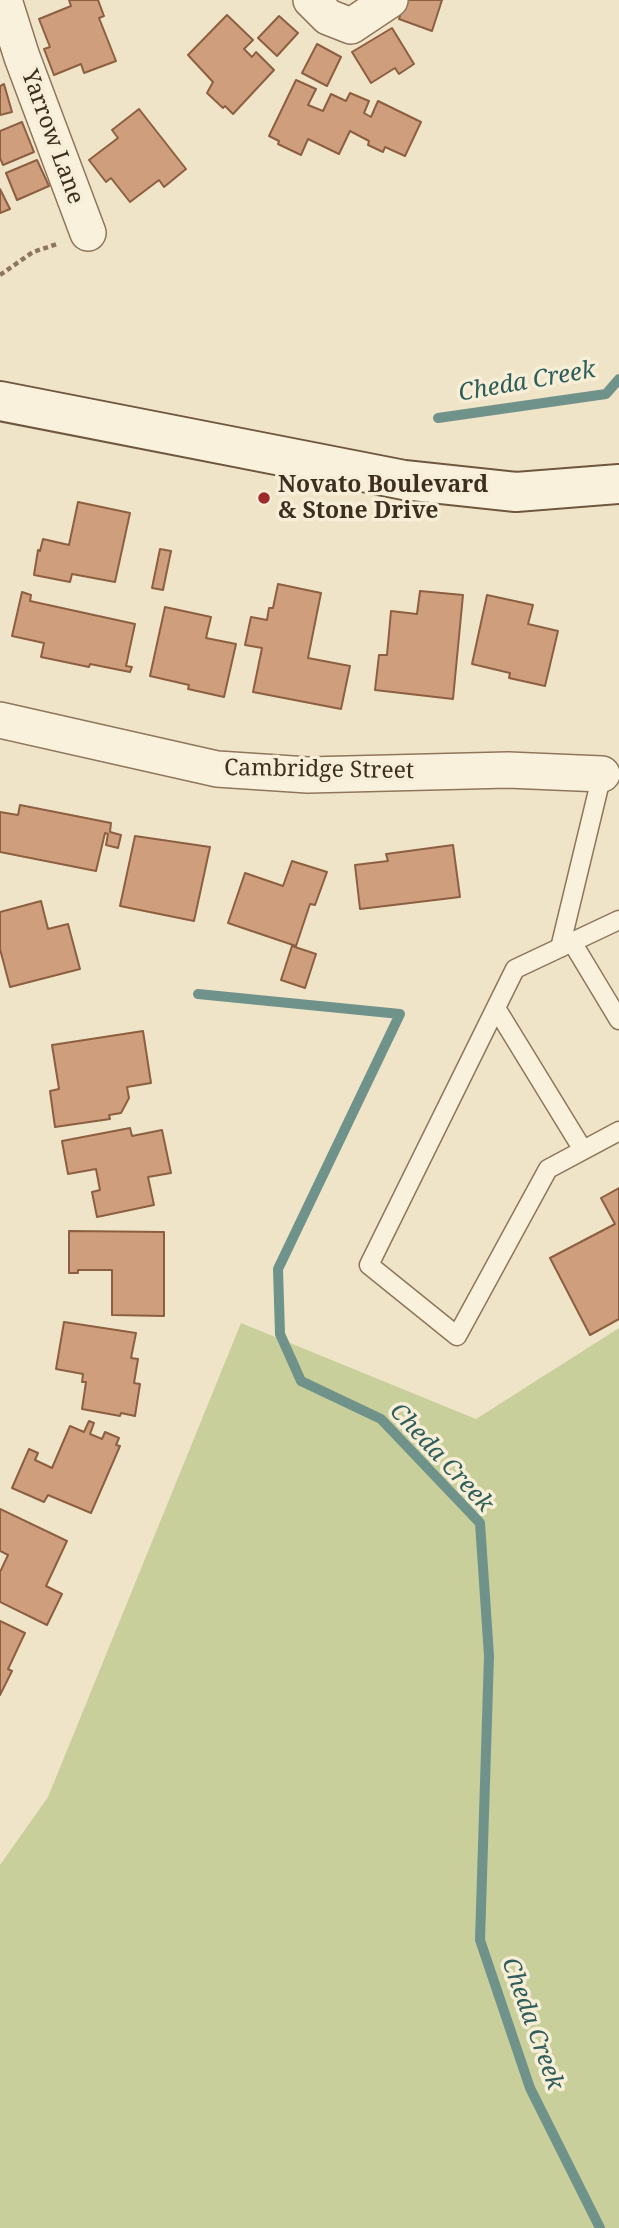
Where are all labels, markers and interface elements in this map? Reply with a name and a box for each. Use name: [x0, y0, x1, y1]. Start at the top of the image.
street label: Yarrow Lane: [15, 66, 89, 208]
water label: Cheda Creek: [456, 356, 598, 408]
place label: Novato Boulevard & Stone Drive: [278, 471, 488, 525]
marker: Novato Boulevard & Stone Drive: [256, 490, 272, 506]
street label: Cambridge Street: [224, 755, 414, 785]
water label: Cheda Creek: [383, 1398, 499, 1518]
water label: Cheda Creek: [495, 1954, 569, 2094]

